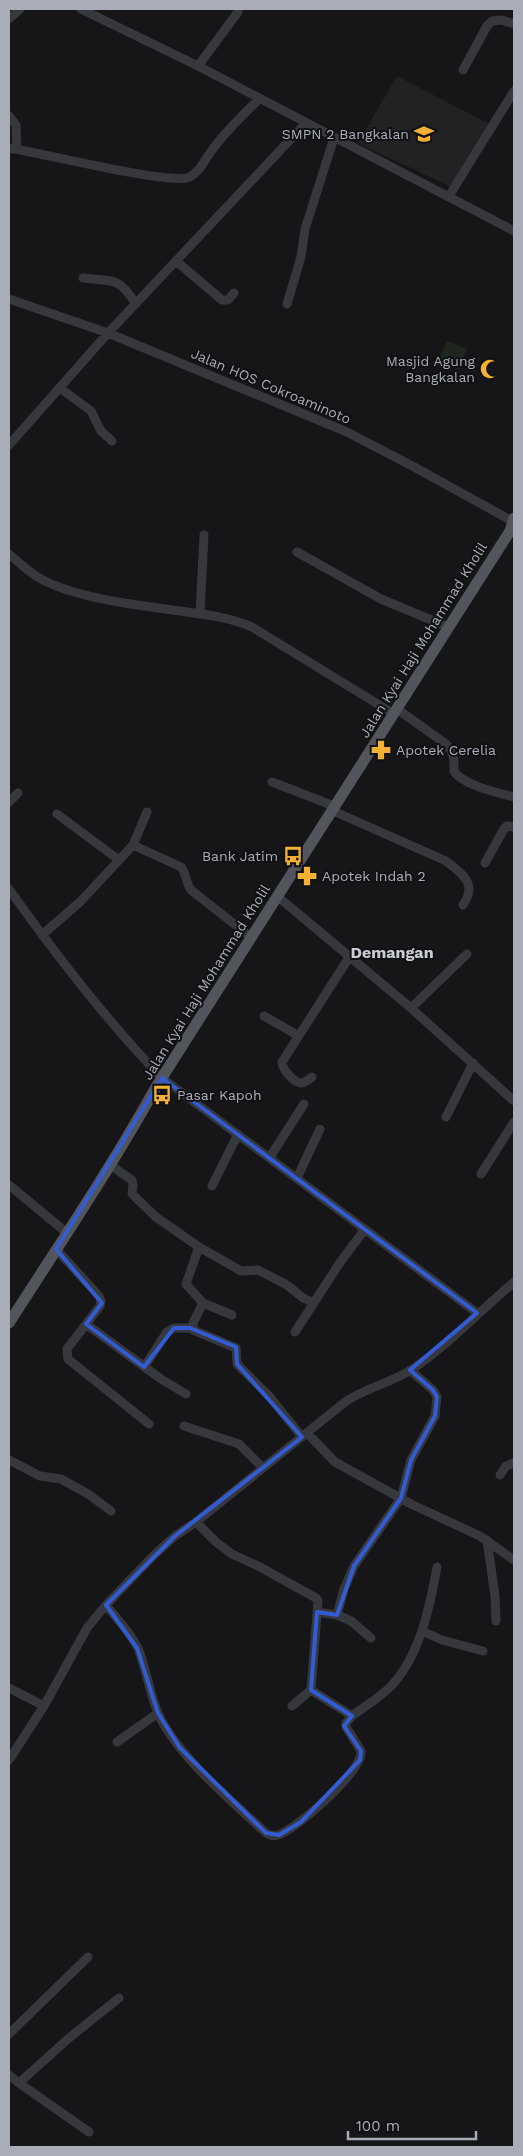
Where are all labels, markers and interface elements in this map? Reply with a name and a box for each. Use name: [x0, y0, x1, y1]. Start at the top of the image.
school or university icon: SMPN 2 Bangkalan: [413, 123, 435, 145]
place label: SMPN 2 Bangkalan: [282, 126, 409, 142]
street label: Jalan HOS Cokroaminoto: [189, 345, 353, 427]
place label: Masjid Agung Bangkalan: [386, 353, 476, 385]
mosque icon: Masjid Agung Bangkalan: [479, 358, 501, 380]
street label: Jalan Kyai Haji Mohammad Kholil: [356, 539, 490, 741]
pharmacy icon: Apotek Cerelia: [370, 739, 392, 761]
place label: Apotek Cerelia: [396, 742, 496, 758]
bus stop icon: Bank Jatim: [282, 845, 304, 867]
place label: Bank Jatim: [202, 848, 278, 864]
pharmacy icon: Apotek Indah 2: [296, 865, 318, 887]
place label: Apotek Indah 2: [322, 868, 426, 884]
street label: Jalan Kyai Haji Mohammad Kholil: [139, 881, 273, 1083]
district label: Demangan: [350, 943, 434, 962]
bus stop icon: Pasar Kapoh: [151, 1084, 173, 1106]
place label: Pasar Kapoh: [177, 1087, 262, 1103]
scale bar: [348, 2108, 476, 2140]
text: 100 m: [356, 2117, 400, 2135]

